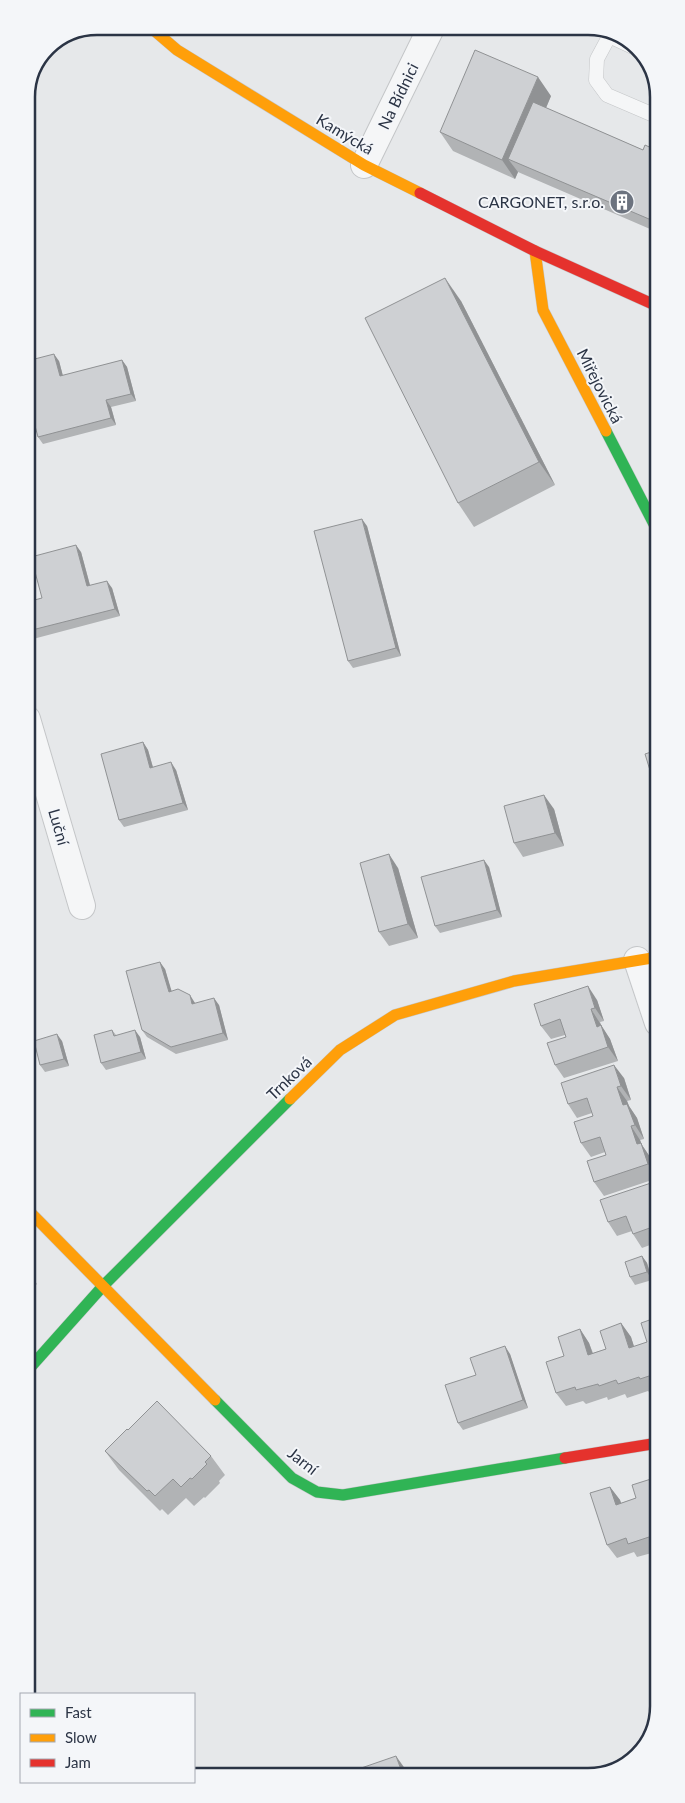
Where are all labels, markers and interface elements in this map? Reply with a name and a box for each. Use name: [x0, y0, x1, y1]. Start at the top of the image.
street label: Na Bídnici: [373, 60, 422, 132]
street label: Kamýcká: [313, 109, 377, 158]
building icon: CARGONET, s.r.o.: [609, 189, 635, 215]
place label: CARGONET, s.r.o.: [478, 192, 604, 211]
street label: Miřejovická: [574, 345, 627, 426]
street label: Luční: [45, 806, 74, 848]
street label: Trnková: [262, 1052, 315, 1104]
street label: Jarní: [284, 1443, 323, 1479]
legend: [20, 1693, 195, 1783]
text: Fast: [65, 1703, 92, 1721]
text: Slow: [65, 1728, 97, 1746]
text: Jam: [65, 1753, 91, 1771]

